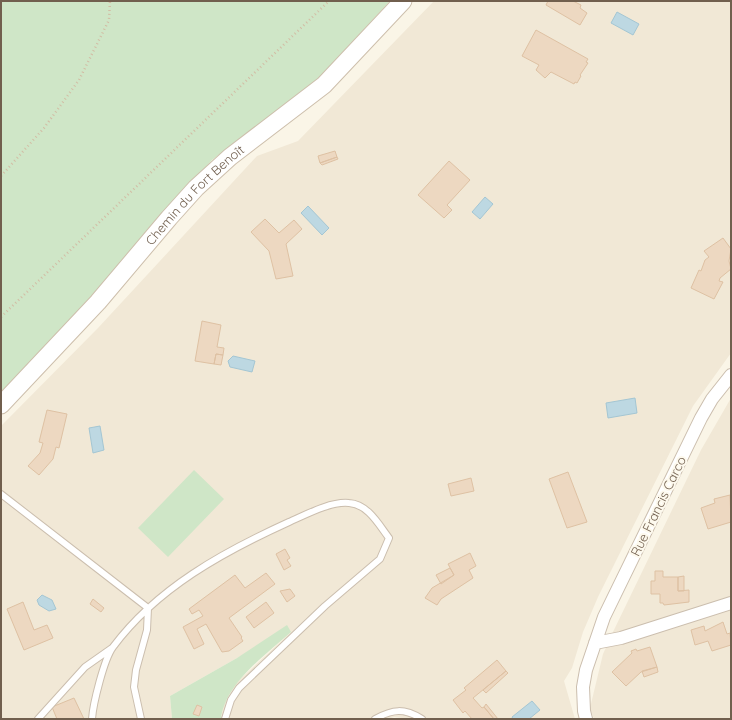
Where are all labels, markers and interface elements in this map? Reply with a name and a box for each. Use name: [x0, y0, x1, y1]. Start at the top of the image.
street label: Chemin du Fort Benoît: [142, 141, 247, 248]
street label: Rue Francis Carco: [627, 453, 689, 559]

